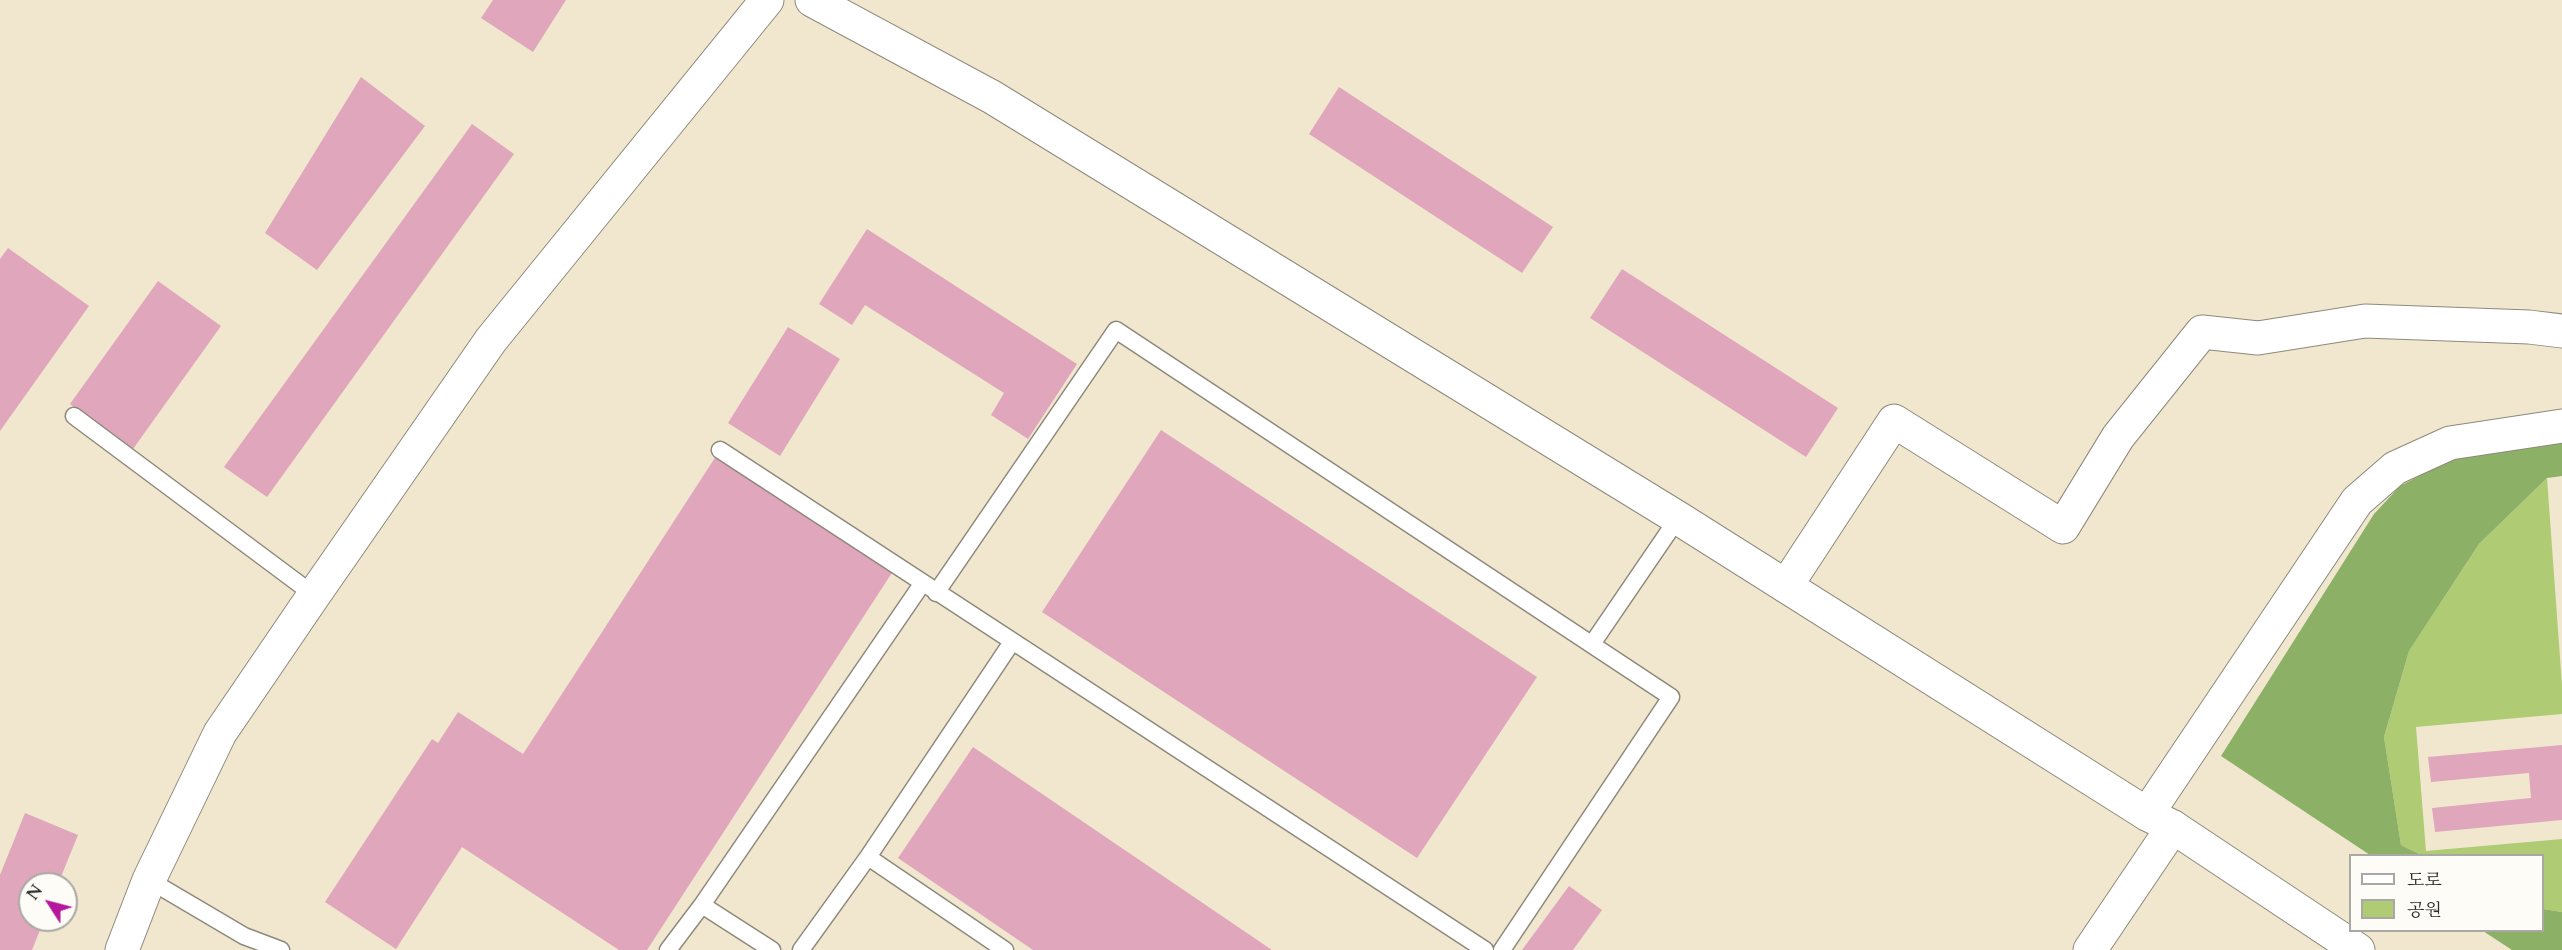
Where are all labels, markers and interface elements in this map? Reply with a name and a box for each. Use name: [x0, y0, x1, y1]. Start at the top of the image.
legend: [2349, 854, 2544, 932]
text: 도로: [2407, 868, 2442, 893]
north arrow: [18, 872, 78, 932]
text: N: [22, 881, 48, 905]
text: 공원: [2407, 898, 2442, 923]

